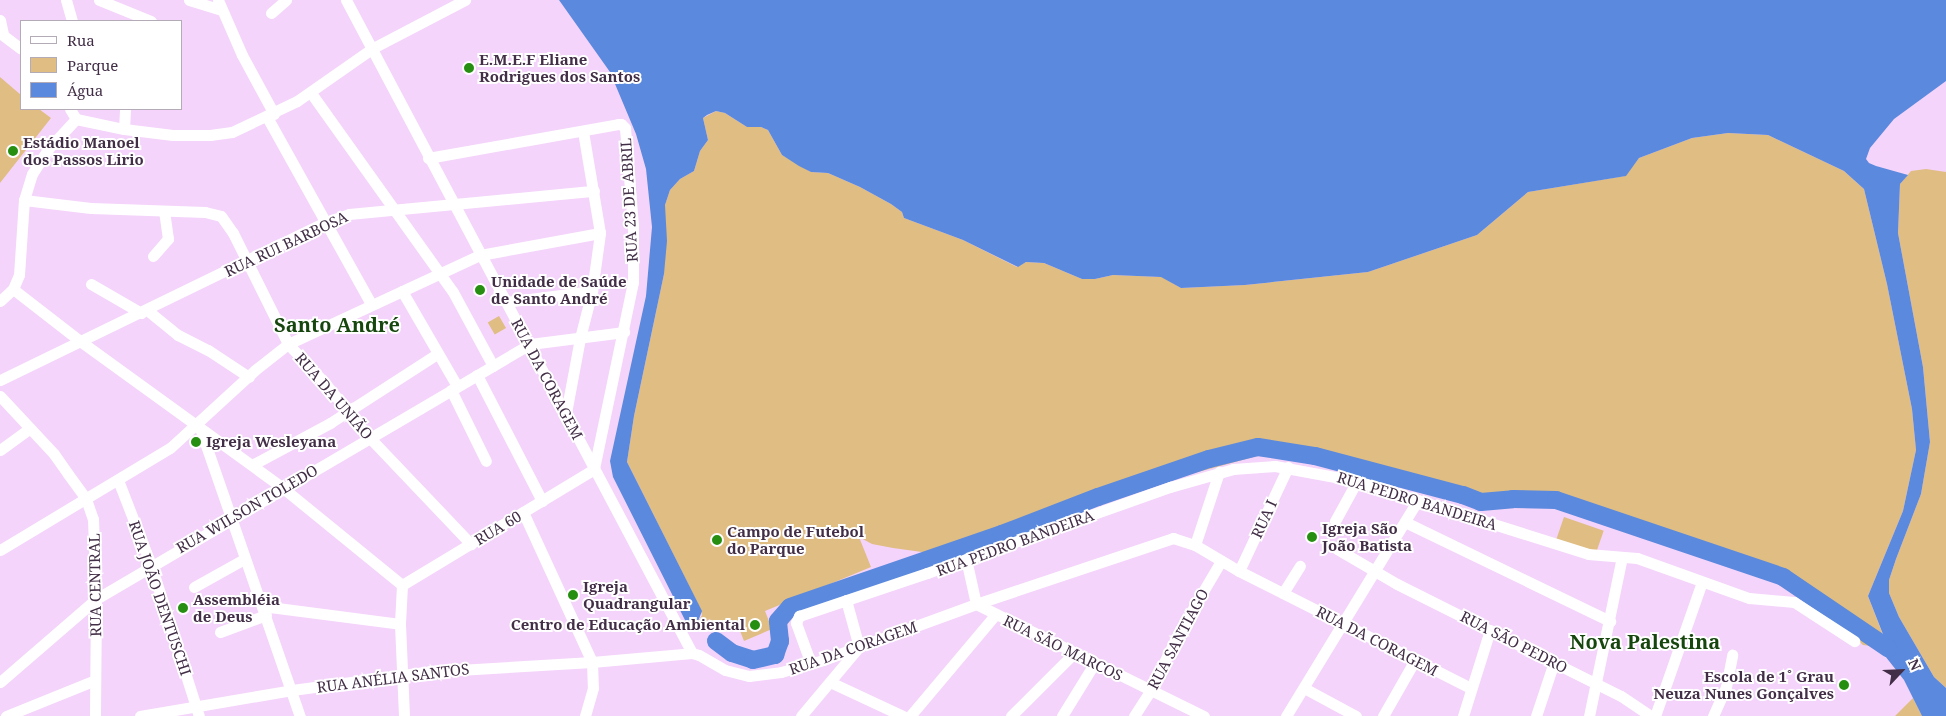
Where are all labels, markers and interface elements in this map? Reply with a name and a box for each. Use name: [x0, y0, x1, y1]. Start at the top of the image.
legend: [20, 20, 182, 110]
text: Rua: [67, 30, 95, 50]
place label: E.M.E.F Eliane Rodrigues dos Santos: [479, 50, 640, 85]
text: Parque: [67, 55, 118, 75]
marker: E.M.E.F Eliane Rodrigues dos Santos: [463, 62, 475, 74]
text: Água: [67, 80, 103, 100]
place label: Estádio Manoel dos Passos Lirio: [23, 133, 144, 168]
street label: RUA 23 DE ABRIL: [617, 137, 641, 263]
marker: Estádio Manoel dos Passos Lirio: [7, 145, 19, 157]
street label: RUA RUI BARBOSA: [222, 208, 350, 280]
place label: Unidade de Saúde de Santo André: [491, 272, 627, 307]
marker: Unidade de Saúde de Santo André: [473, 283, 487, 297]
district label: Santo André: [274, 312, 400, 336]
street label: RUA DA CORAGEM: [508, 315, 586, 443]
street label: RUA DA UNIÃO: [292, 349, 376, 443]
place label: Igreja Wesleyana: [206, 433, 336, 451]
marker: Igreja Wesleyana: [190, 436, 202, 448]
street label: RUA WILSON TOLEDO: [173, 461, 321, 557]
street label: RUA PEDRO BANDEIRA: [1335, 468, 1499, 534]
street label: RUA I: [1247, 497, 1281, 541]
street label: RUA PEDRO BANDEIRA: [934, 506, 1096, 580]
street label: RUA 60: [471, 507, 525, 549]
street label: RUA JOÃO DENTUSCHI: [125, 518, 195, 678]
place label: Igreja São João Batista: [1322, 519, 1412, 554]
place label: Campo de Futebol do Parque: [727, 522, 864, 557]
marker: Igreja São João Batista: [1306, 531, 1318, 543]
street label: RUA CENTRAL: [85, 533, 105, 637]
marker: Campo de Futebol do Parque: [711, 534, 723, 546]
place label: Igreja Quadrangular: [583, 577, 691, 612]
street label: RUA SANTIAGO: [1144, 586, 1212, 692]
marker: Igreja Quadrangular: [567, 589, 579, 601]
place label: Assembléia de Deus: [193, 590, 280, 625]
marker: Assembléia de Deus: [177, 602, 189, 614]
street label: RUA DA CORAGEM: [1313, 603, 1441, 679]
street label: RUA SÃO PEDRO: [1457, 607, 1571, 677]
street label: RUA SÃO MARCOS: [1000, 611, 1126, 685]
place label: Centro de Educação Ambiental: [511, 616, 745, 634]
street label: RUA DA CORAGEM: [787, 618, 919, 678]
marker: Centro de Educação Ambiental: [749, 619, 761, 631]
district label: Nova Palestina: [1570, 629, 1720, 653]
north arrow: [1876, 646, 1926, 696]
text: N: [1904, 655, 1926, 673]
street label: RUA ANÉLIA SANTOS: [316, 660, 470, 696]
place label: Escola de 1˚ Grau Neuza Nunes Gonçalves: [1653, 667, 1834, 702]
marker: Escola de 1˚ Grau Neuza Nunes Gonçalves: [1838, 679, 1850, 691]

